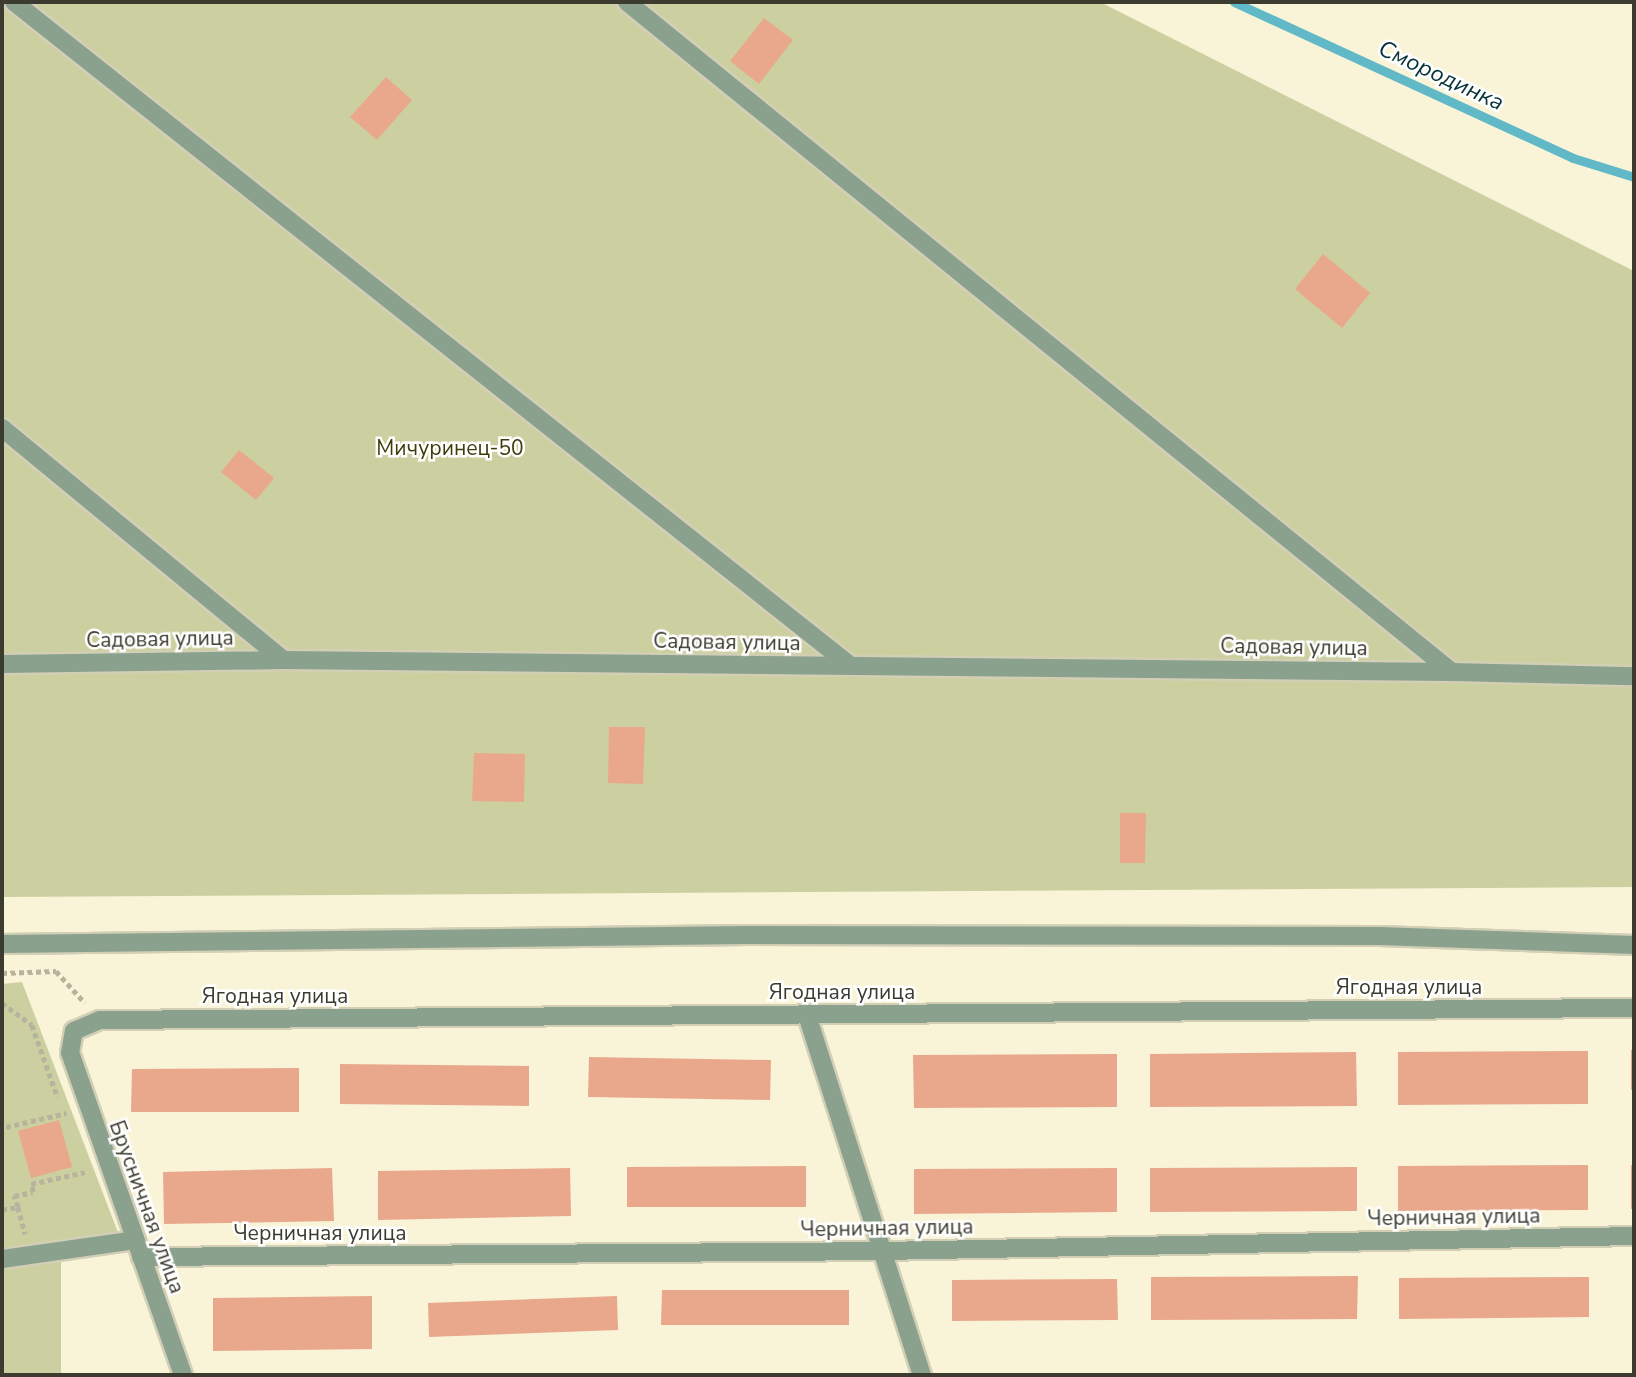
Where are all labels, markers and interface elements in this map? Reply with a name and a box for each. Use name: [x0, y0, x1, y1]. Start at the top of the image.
water label: Смородинка: [1374, 35, 1508, 117]
park label: Мичуринец-50: [376, 435, 524, 461]
street label: Садовая улица: [86, 625, 234, 653]
street label: Садовая улица: [653, 628, 801, 656]
street label: Садовая улица: [1220, 633, 1368, 661]
street label: Ягодная улица: [1336, 974, 1482, 1000]
street label: Ягодная улица: [769, 979, 915, 1005]
street label: Ягодная улица: [202, 983, 348, 1009]
street label: Брусничная улица: [104, 1117, 190, 1297]
street label: Черничная улица: [1367, 1203, 1541, 1231]
street label: Черничная улица: [800, 1214, 974, 1242]
street label: Черничная улица: [233, 1220, 407, 1246]

